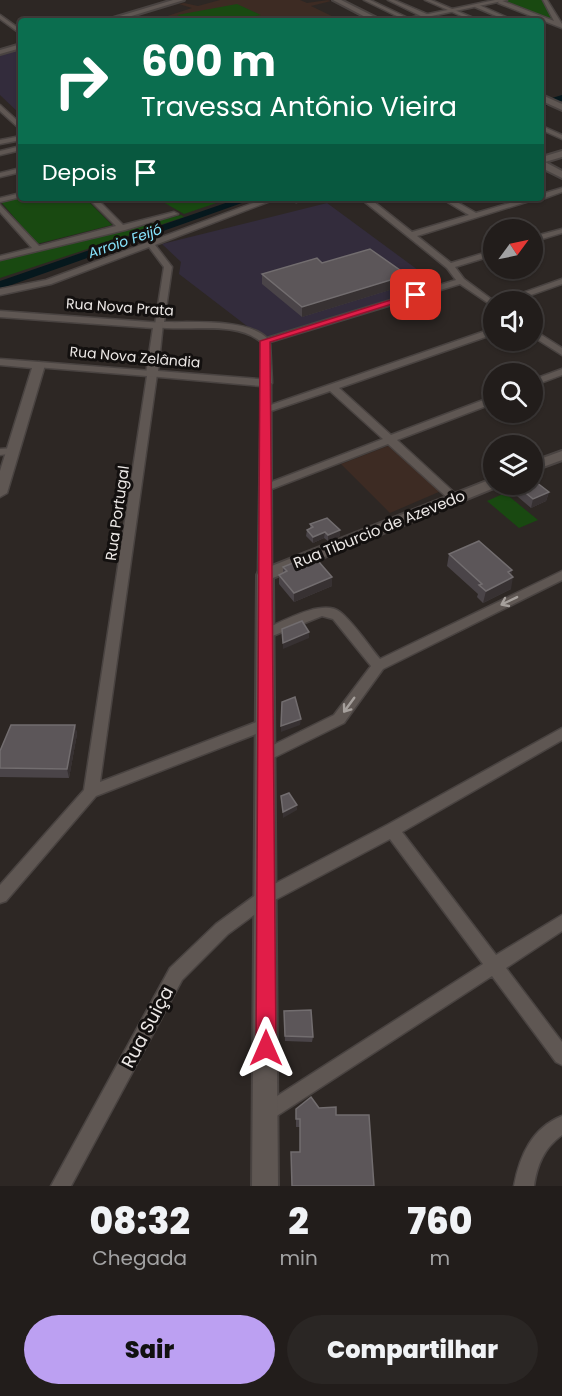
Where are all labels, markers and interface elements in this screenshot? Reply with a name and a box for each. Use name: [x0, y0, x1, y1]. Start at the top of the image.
text: 600 m: [141, 32, 276, 91]
icon: right: [42, 42, 120, 120]
text: Travessa Antônio Vieira: [141, 88, 457, 125]
icon: arrive: [129, 156, 162, 189]
text: Depois: [42, 157, 117, 188]
water label: Arroio Feijó: [84, 219, 165, 263]
north arrow: [483, 219, 543, 279]
map controls: [483, 219, 543, 495]
pin: [390, 269, 441, 320]
icon: arrive: [399, 278, 432, 311]
button: sound: [483, 291, 543, 351]
street label: Rua Nova Prata: [65, 293, 175, 321]
street label: Rua Nova Zelândia: [69, 341, 201, 373]
button: search: [483, 363, 543, 423]
button: layers: [483, 435, 543, 495]
street label: Rua Portugal: [100, 464, 134, 562]
street label: Rua Tiburcio de Azevedo: [290, 485, 468, 573]
one-way arrow: [501, 596, 519, 608]
one-way arrow: [343, 696, 355, 712]
street label: Rua Suiça: [115, 982, 179, 1072]
position arrow: [234, 1016, 298, 1080]
text: 08:32: [89, 1196, 190, 1247]
text: 2: [288, 1196, 309, 1247]
text: 760: [407, 1196, 473, 1247]
text: Chegada: [92, 1244, 187, 1272]
text: min: [279, 1244, 318, 1272]
text: m: [430, 1244, 450, 1272]
button: Sair: [24, 1315, 275, 1384]
button: Compartilhar: [287, 1315, 538, 1384]

